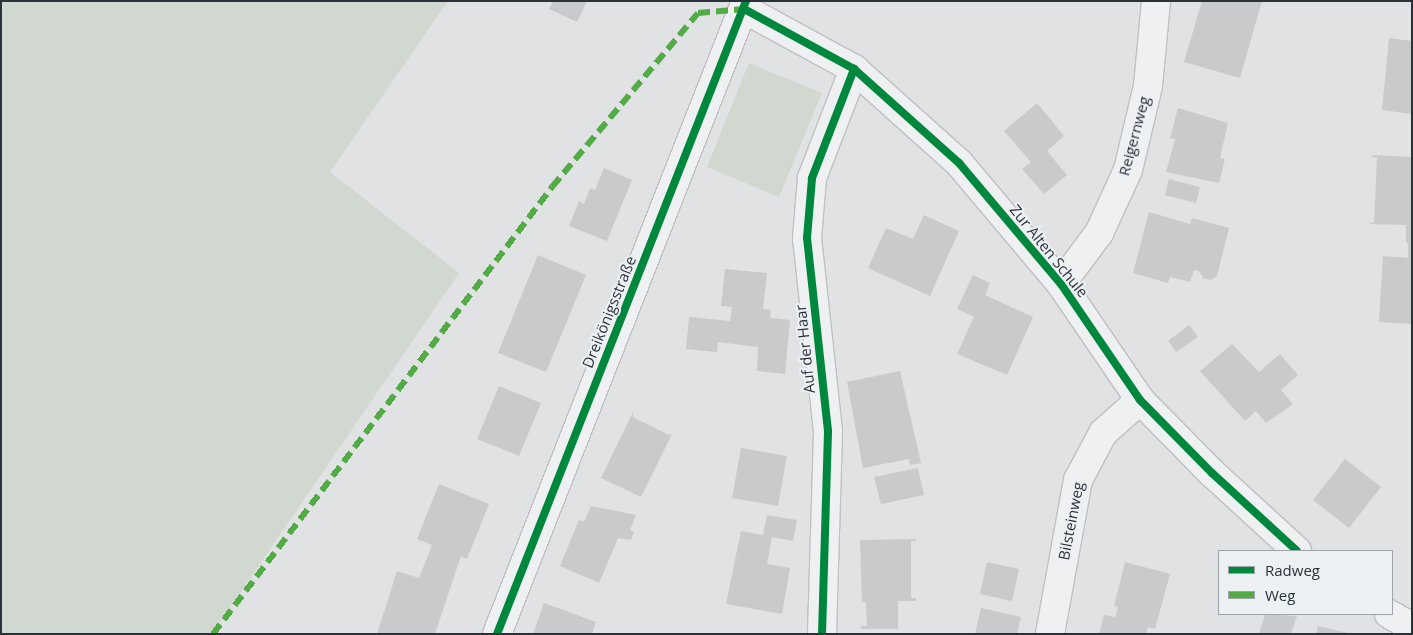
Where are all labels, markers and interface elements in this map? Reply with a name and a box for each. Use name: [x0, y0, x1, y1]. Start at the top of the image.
street label: Reigernweg: [1115, 94, 1153, 178]
street label: Zur Alten Schule: [1006, 201, 1092, 301]
street label: Dreikönigsstraße: [578, 253, 640, 371]
street label: Auf der Haar: [791, 304, 819, 394]
street label: Bilsteinweg: [1055, 480, 1087, 562]
legend: [1218, 550, 1393, 615]
text: Radweg: [1265, 560, 1320, 580]
text: Weg: [1265, 585, 1295, 605]

